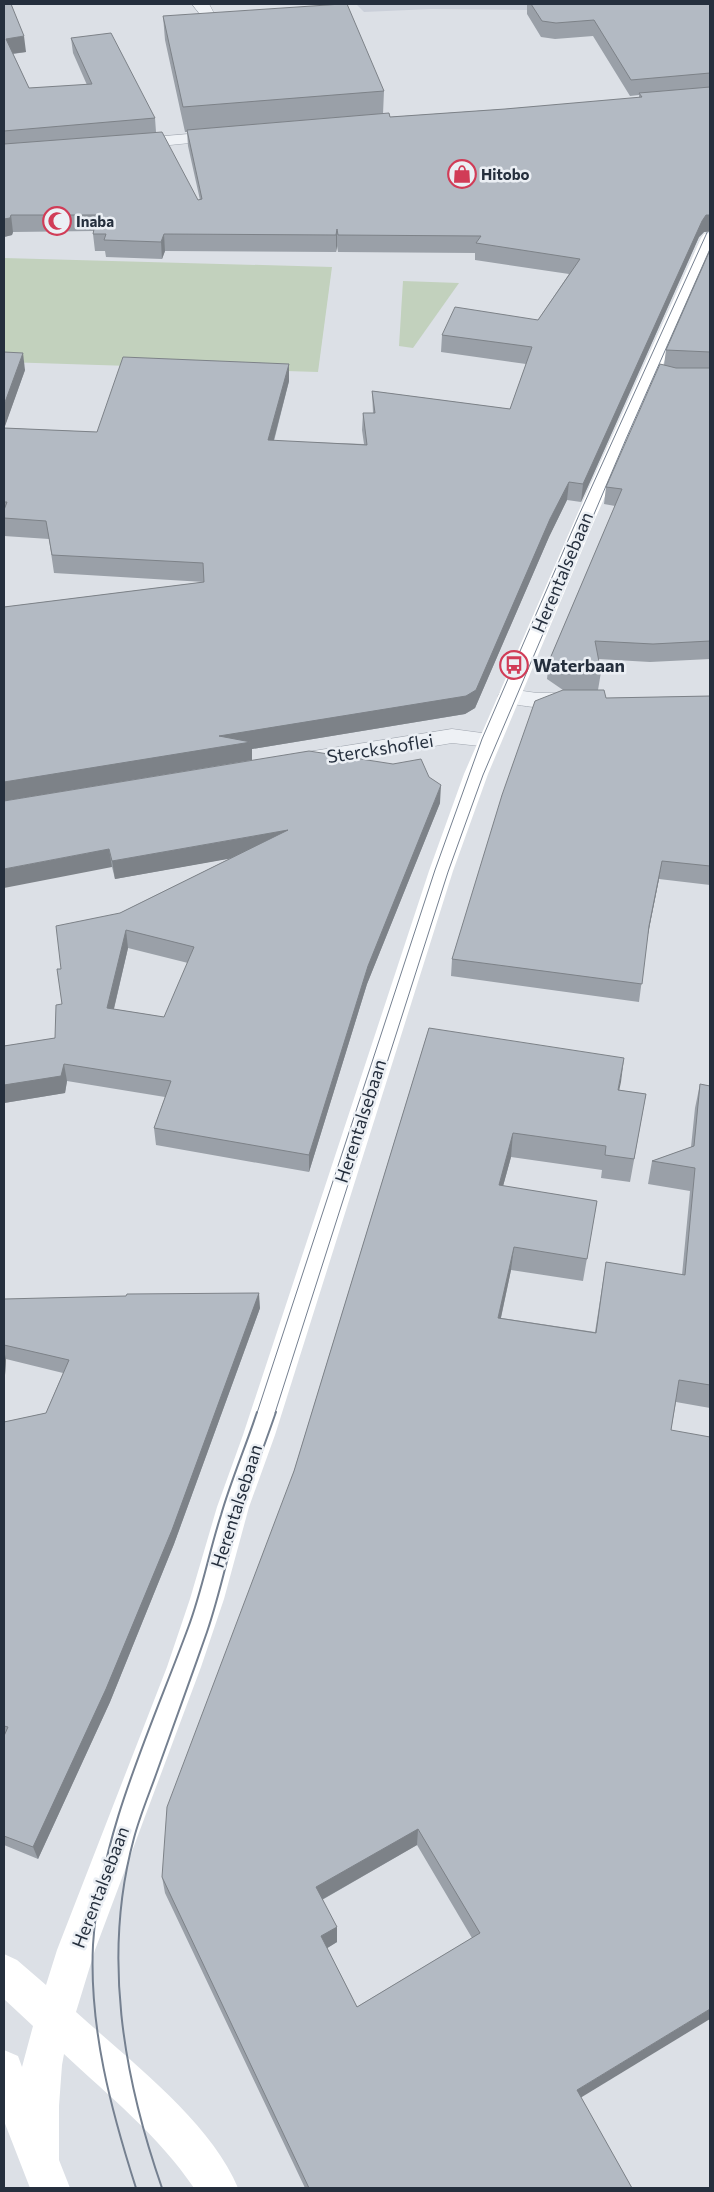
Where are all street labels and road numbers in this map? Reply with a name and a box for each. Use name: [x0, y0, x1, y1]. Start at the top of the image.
street label: Herentalsebaan: [527, 509, 597, 635]
street label: Sterckshoflei: [325, 729, 435, 767]
street label: Herentalsebaan: [330, 1056, 390, 1186]
street label: Herentalsebaan: [206, 1441, 266, 1571]
street label: Herentalsebaan: [67, 1823, 133, 1951]

